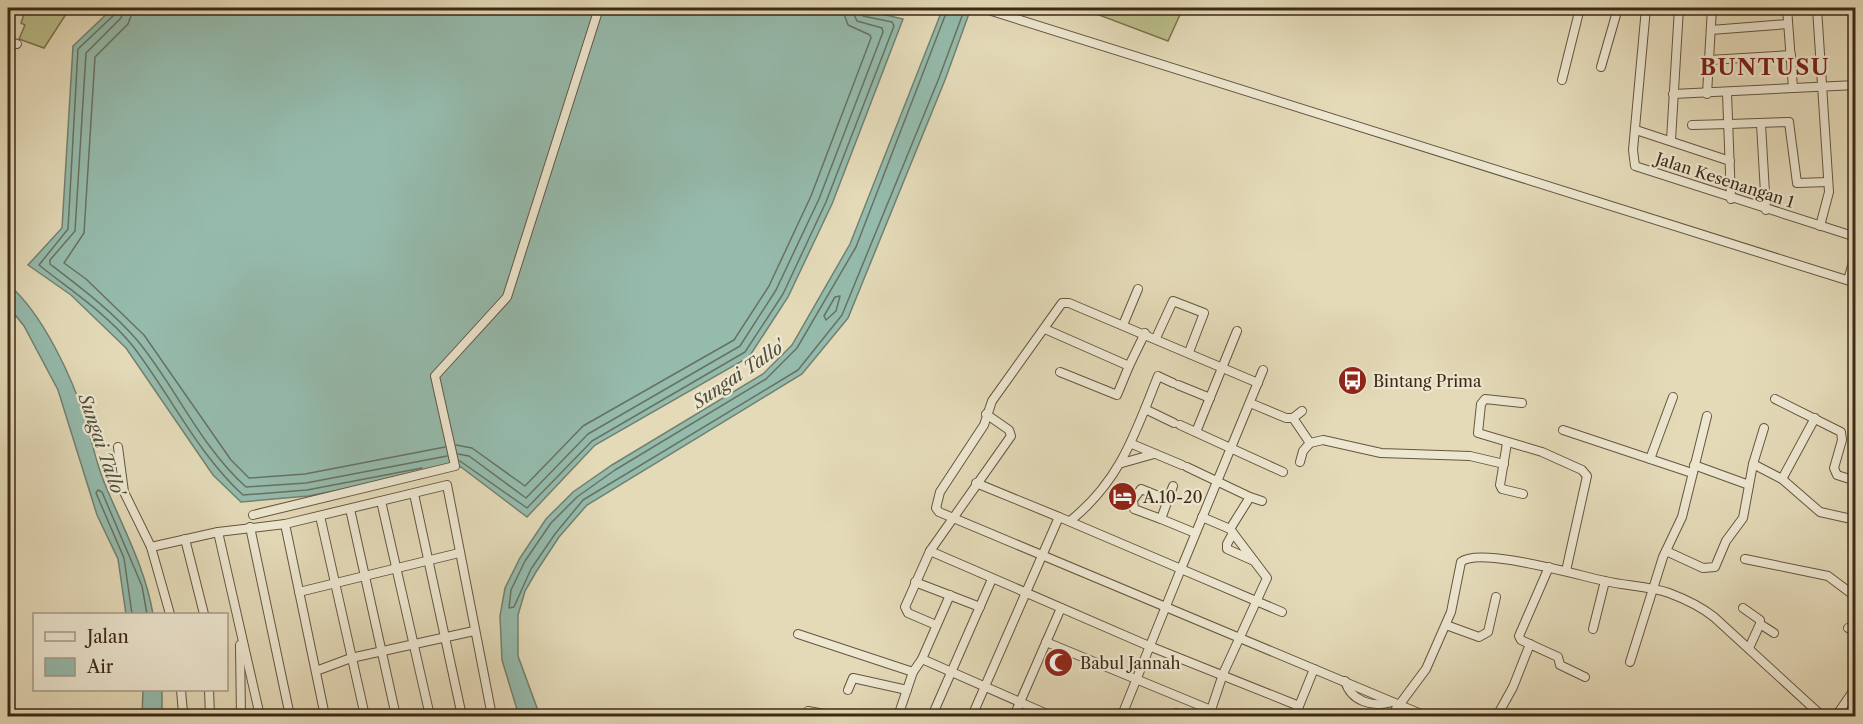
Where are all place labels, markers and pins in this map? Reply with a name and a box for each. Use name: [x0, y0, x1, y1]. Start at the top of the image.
bus stop icon: Bintang Prima: [1336, 365, 1368, 397]
place label: Bintang Prima: [1373, 371, 1482, 391]
hotel icon: A.10-20: [1106, 481, 1138, 513]
place label: A.10-20: [1142, 487, 1203, 507]
mosque icon: Babul Jannah: [1043, 647, 1075, 679]
place label: Babul Jannah: [1080, 653, 1181, 673]

